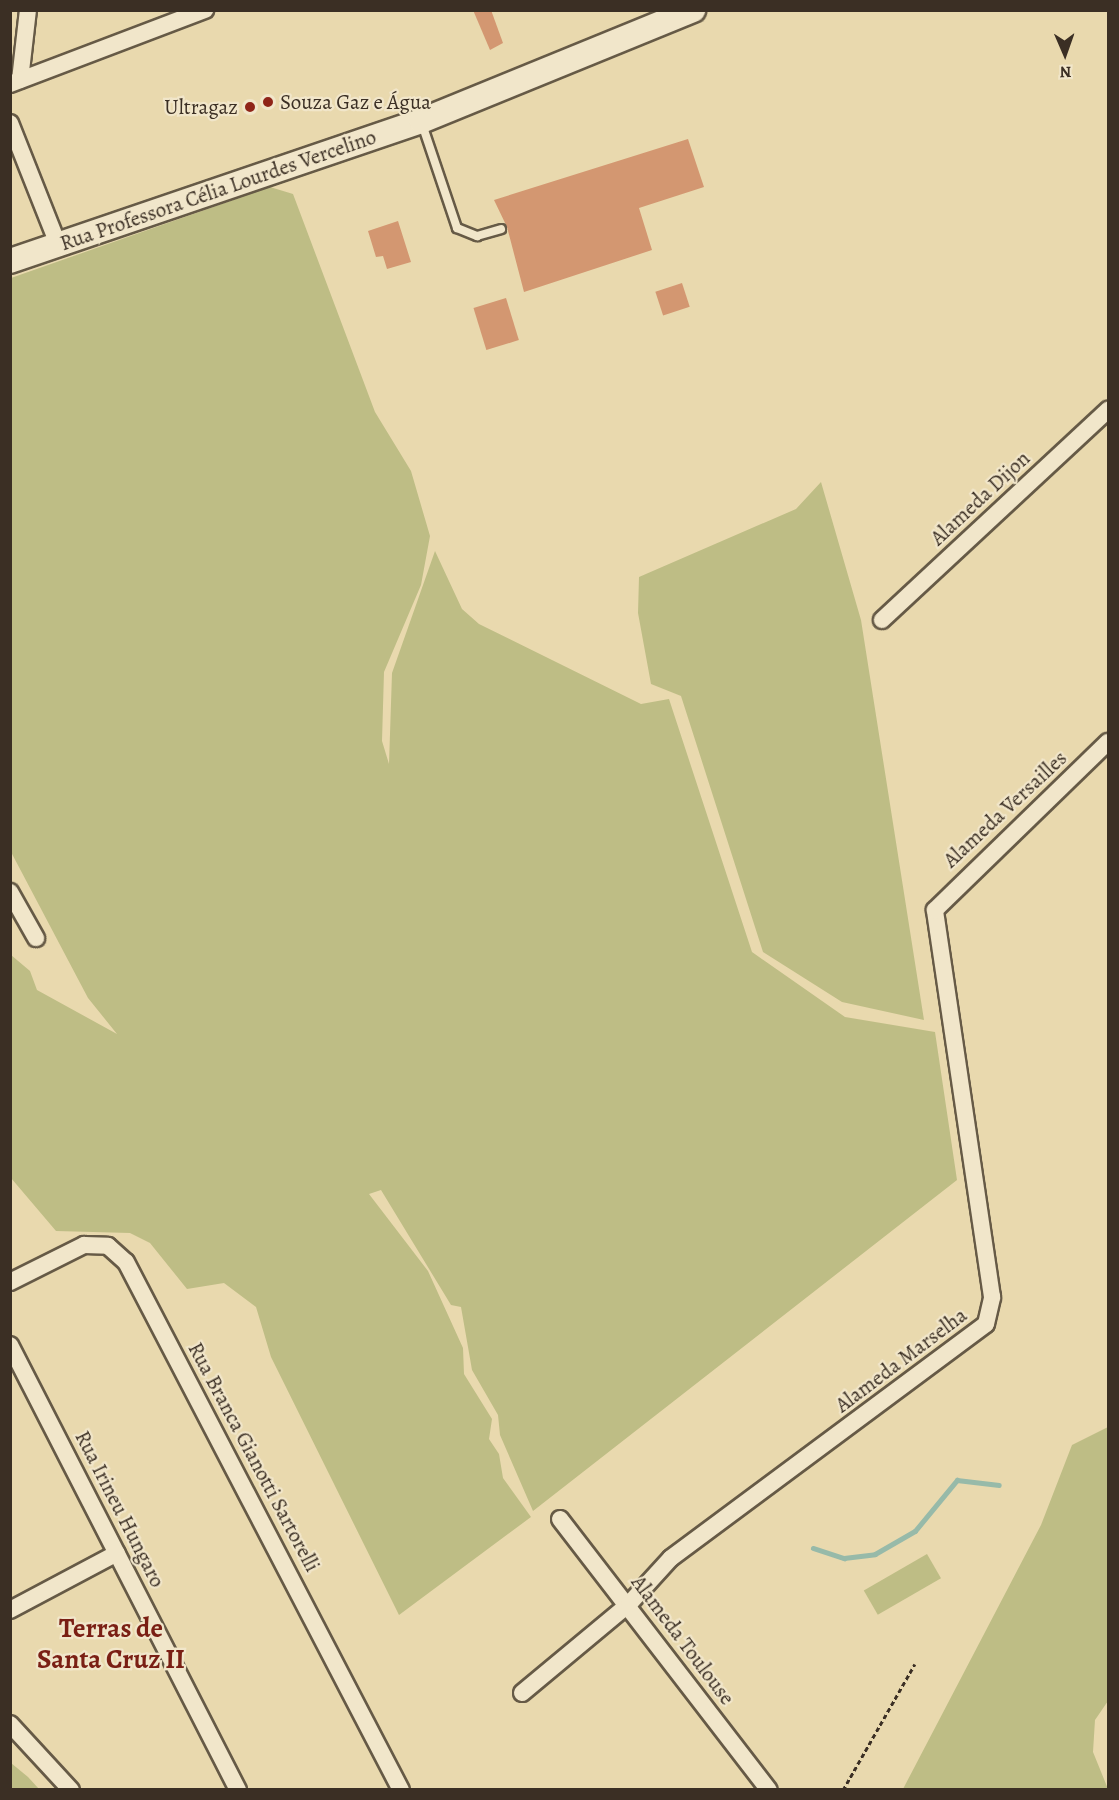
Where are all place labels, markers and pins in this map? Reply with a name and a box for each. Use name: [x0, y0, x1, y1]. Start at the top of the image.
place label: Souza Gaz e Água: [280, 89, 431, 115]
place label: Ultragaz: [164, 94, 238, 120]
marker: Souza Gaz e Água: [261, 95, 275, 109]
marker: Ultragaz: [243, 100, 257, 114]

